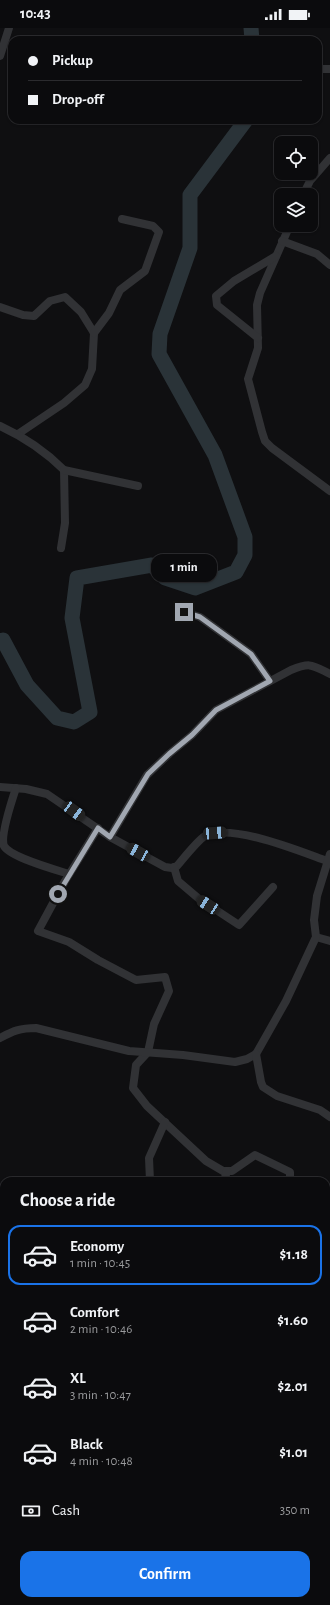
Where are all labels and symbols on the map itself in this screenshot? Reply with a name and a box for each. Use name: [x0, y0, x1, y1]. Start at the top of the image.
callout: 1 min: [151, 554, 217, 582]
route end: [175, 603, 193, 621]
car: [61, 799, 87, 823]
car: [203, 826, 227, 840]
car: [125, 841, 151, 863]
route start: [49, 885, 67, 903]
car: [195, 893, 221, 917]

